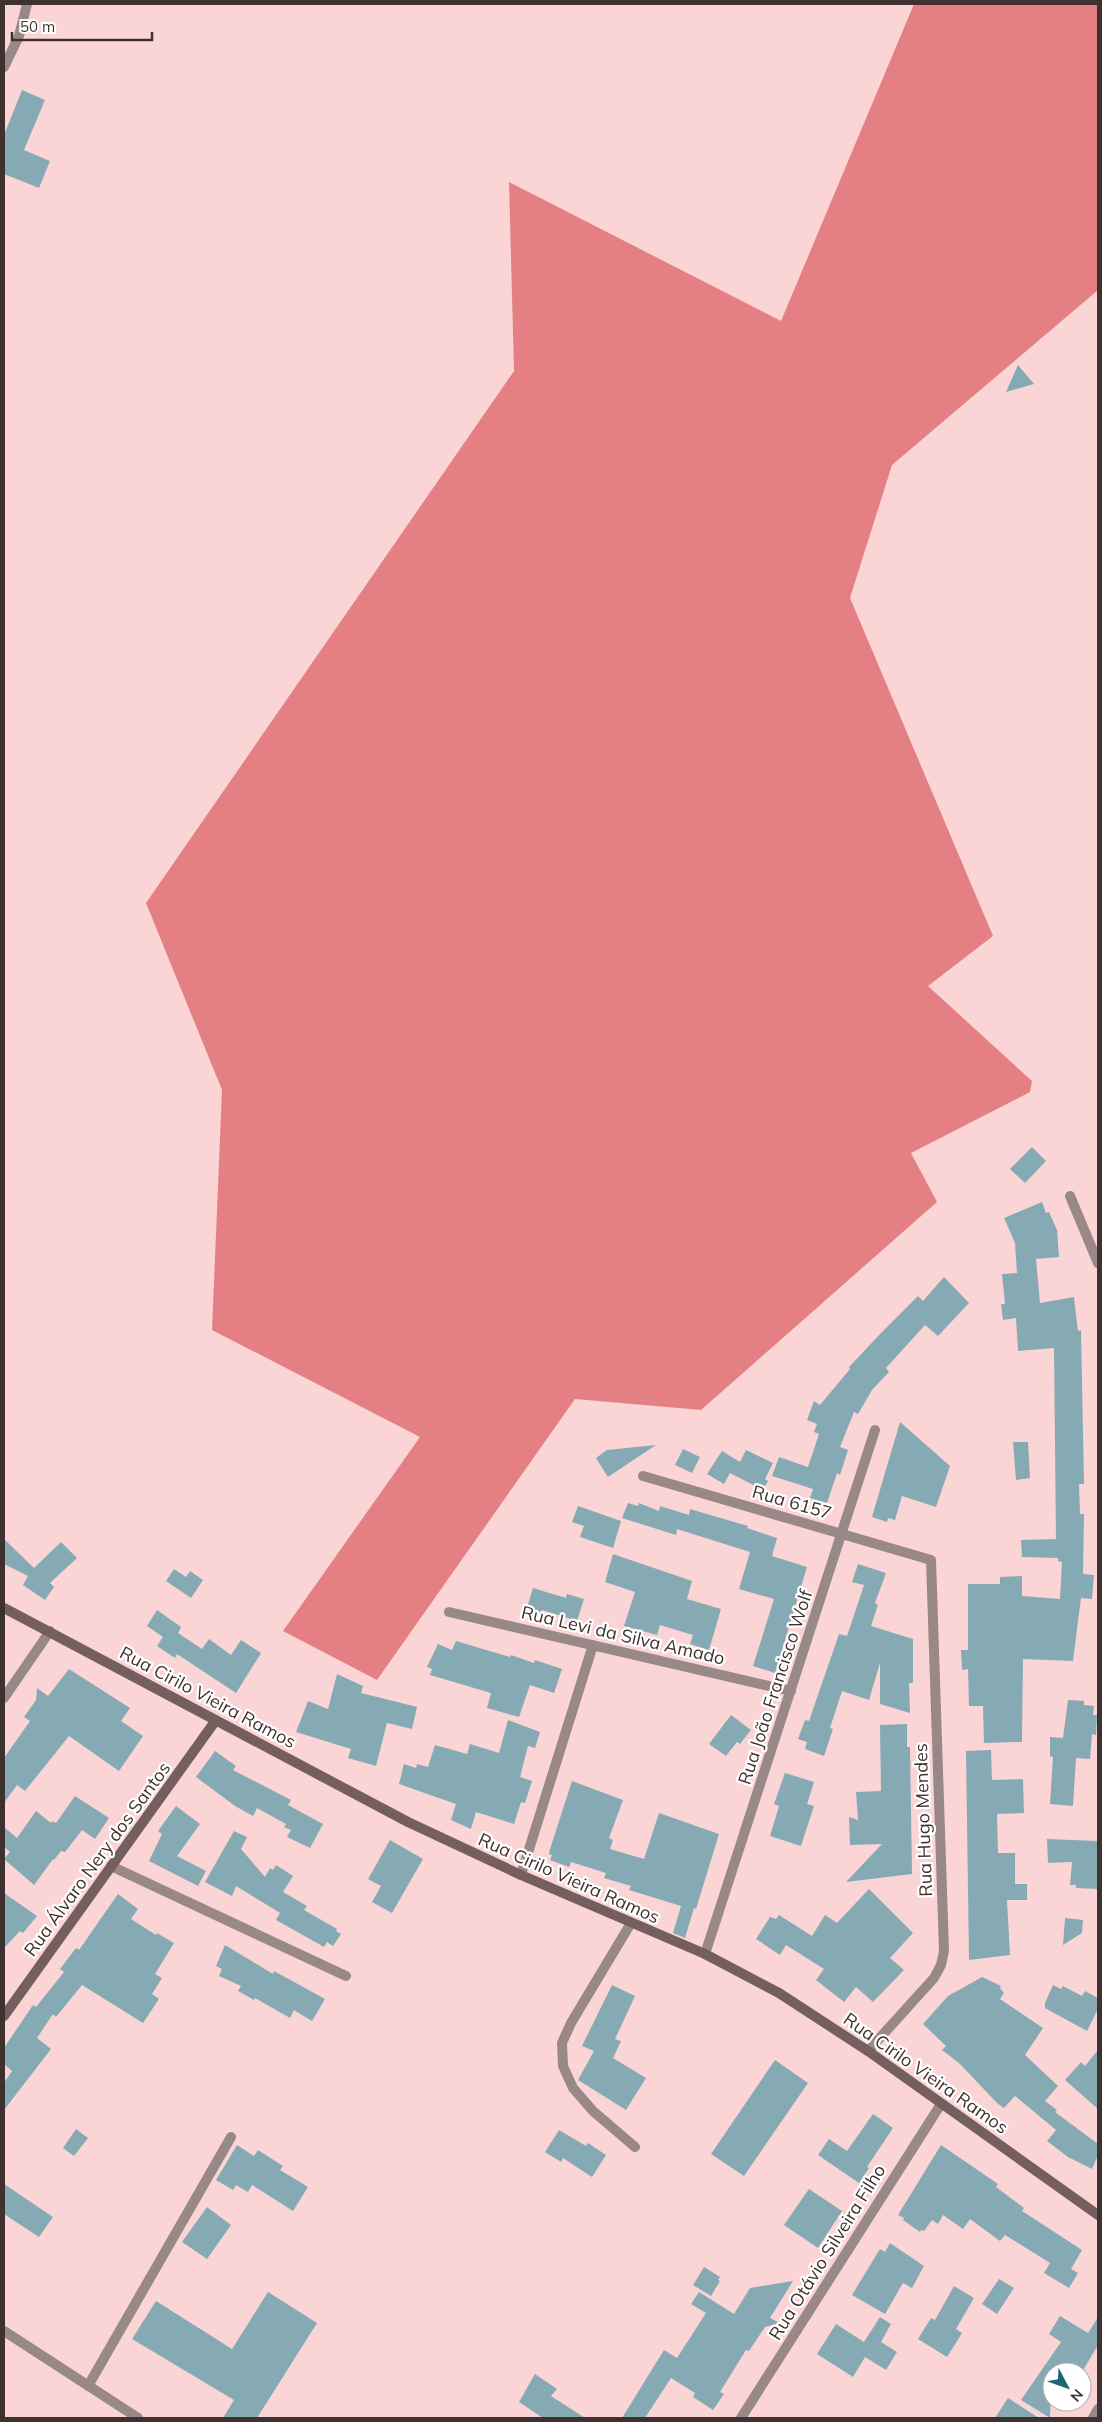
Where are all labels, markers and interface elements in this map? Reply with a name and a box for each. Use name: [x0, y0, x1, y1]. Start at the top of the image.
scale bar: [12, 10, 152, 42]
text: 50 m: [20, 17, 55, 36]
street label: Rua 6157: [750, 1480, 834, 1524]
street label: Rua João Francisco Wolf: [733, 1586, 818, 1787]
street label: Rua Levi da Silva Amado: [519, 1600, 727, 1670]
street label: Rua Cirilo Vieira Ramos: [116, 1641, 300, 1753]
street label: Rua Hugo Mendes: [909, 1743, 937, 1897]
street label: Rua Álvaro Nery dos Santos: [19, 1757, 175, 1961]
street label: Rua Cirilo Vieira Ramos: [475, 1828, 663, 1928]
street label: Rua Cirilo Vieira Ramos: [839, 2007, 1013, 2139]
street label: Rua Otávio Silveira Filho: [763, 2160, 891, 2344]
north arrow: [1042, 2362, 1092, 2412]
text: N: [1067, 2386, 1087, 2405]

